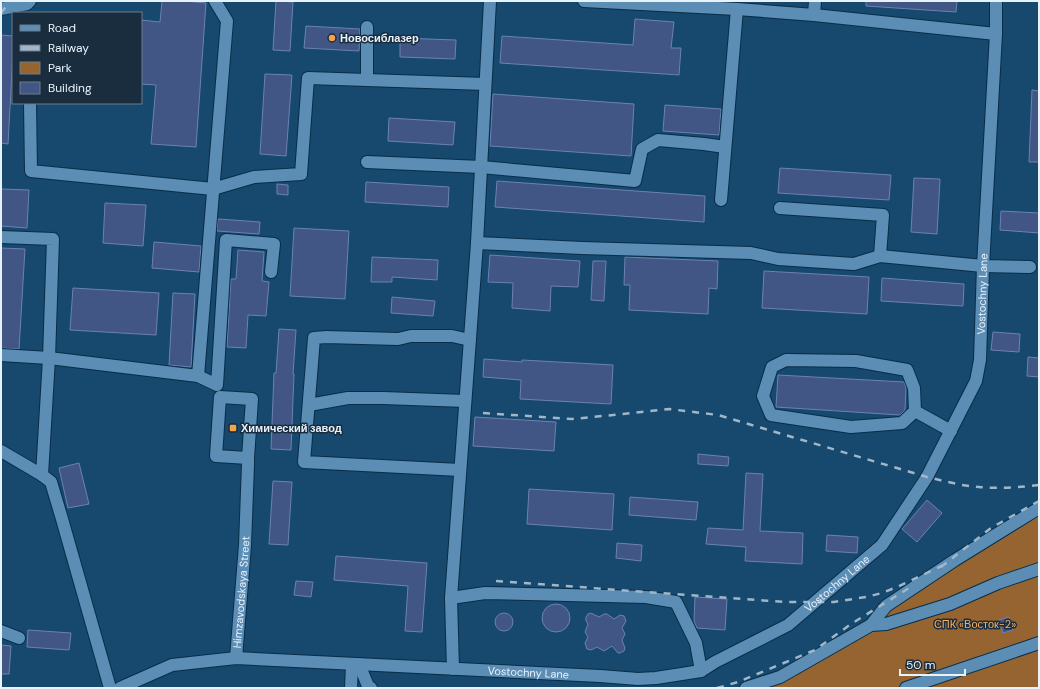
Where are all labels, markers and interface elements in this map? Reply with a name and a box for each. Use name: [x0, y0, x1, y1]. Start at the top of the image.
legend: [12, 12, 142, 104]
text: Road: [48, 20, 76, 36]
place label: Новосиблазер: [340, 31, 419, 45]
marker: Новосиблазер: [327, 33, 337, 43]
text: Railway: [48, 40, 89, 56]
text: Park: [48, 60, 72, 76]
text: Building: [48, 80, 92, 96]
street label: Vostochny Lane: [974, 253, 991, 335]
place label: Химический завод: [241, 421, 342, 435]
marker: Химический завод: [228, 423, 238, 433]
street label: Himzavodskaya Street: [230, 536, 252, 649]
street label: Vostochny Lane: [801, 552, 872, 615]
park label: СПК «Восток-2»: [934, 617, 1016, 631]
scale bar: [900, 651, 965, 677]
text: 50 m: [906, 657, 935, 673]
street label: Vostochny Lane: [487, 663, 569, 681]

